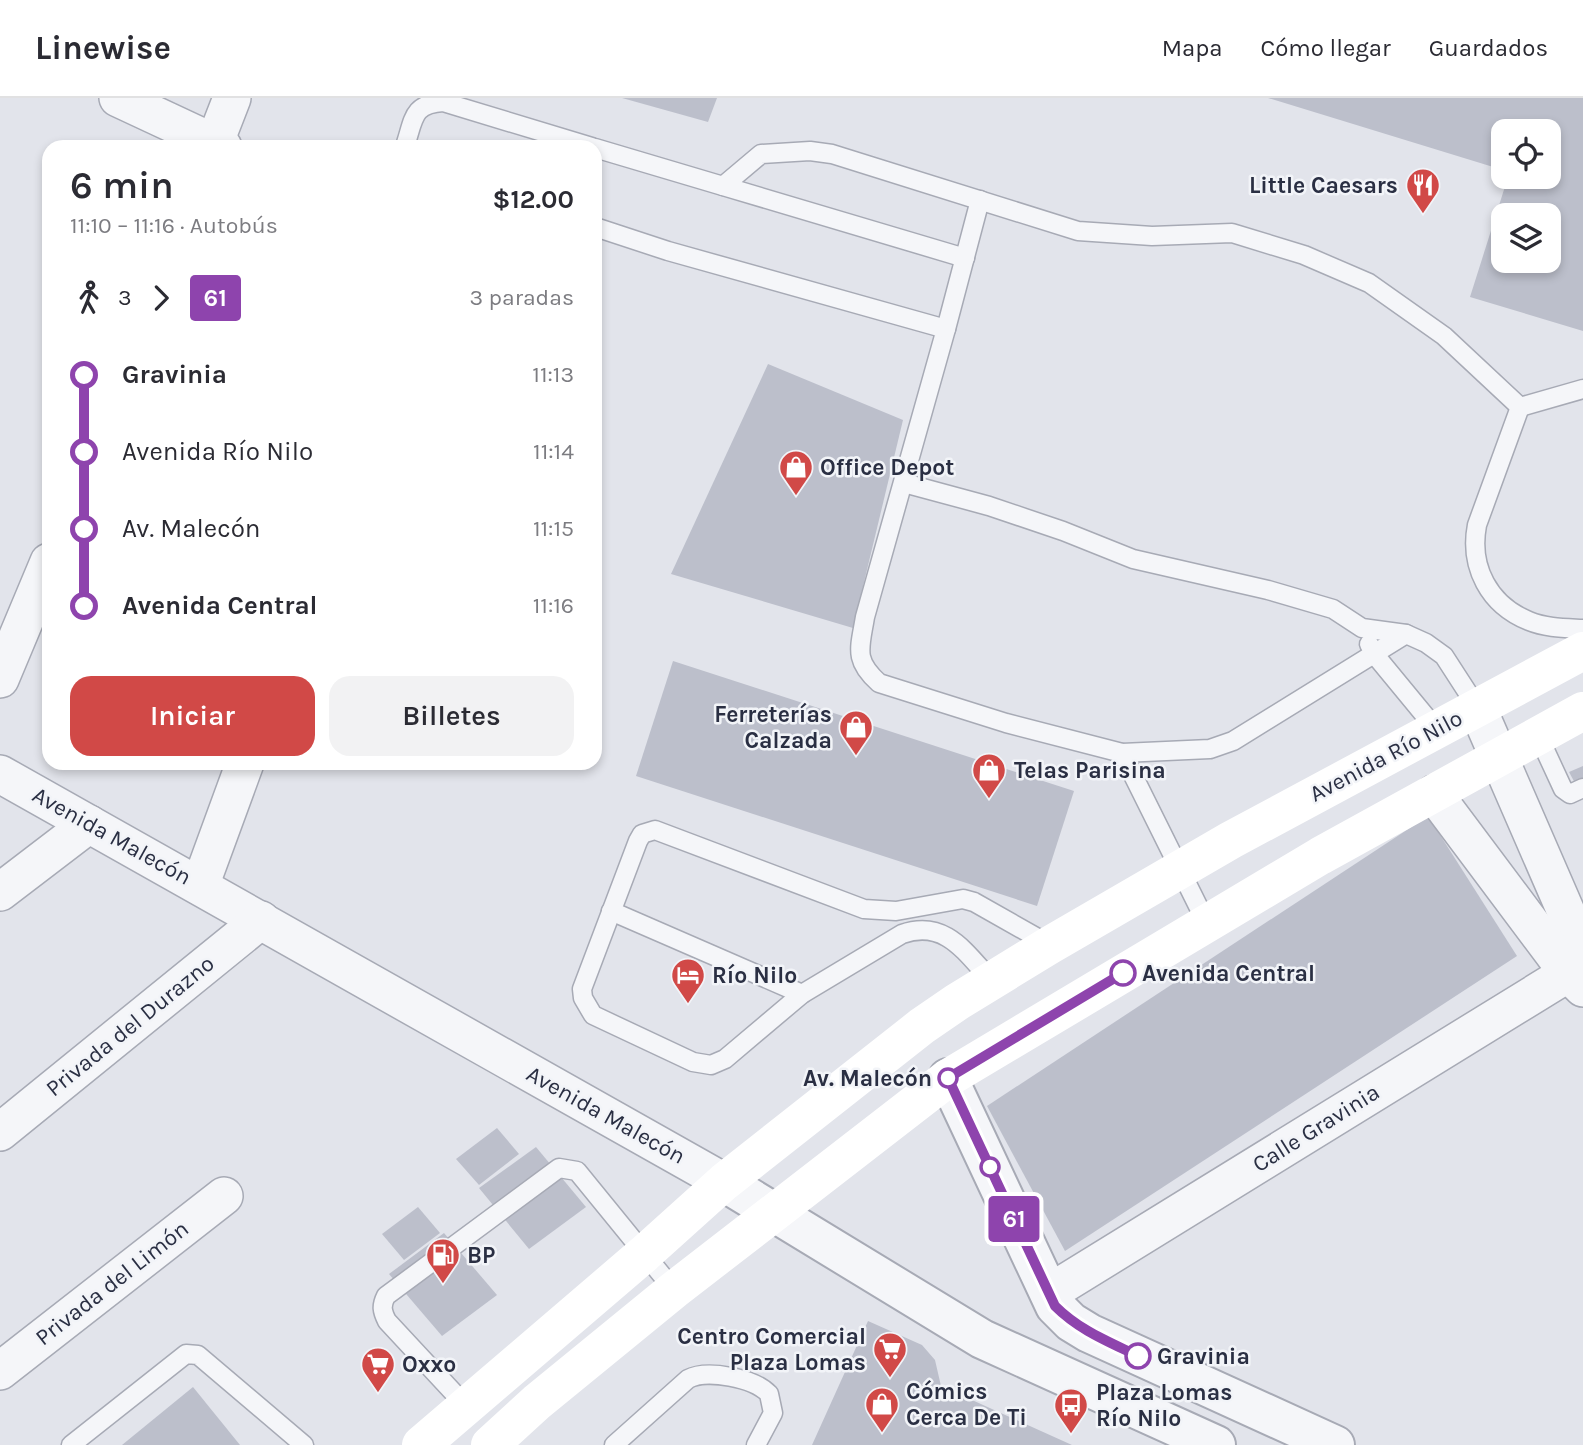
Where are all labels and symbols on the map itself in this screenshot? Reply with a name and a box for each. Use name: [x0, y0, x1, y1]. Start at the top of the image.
restaurant icon: Little Caesars: [1404, 166, 1442, 215]
place label: Little Caesars: [1249, 172, 1398, 199]
shop icon: Office Depot: [777, 448, 815, 497]
place label: Office Depot: [820, 454, 954, 481]
place label: Ferreterías Calzada: [714, 701, 832, 754]
street label: Avenida Río Nilo: [1305, 704, 1467, 808]
shop icon: Ferreterías Calzada: [837, 708, 875, 757]
shop icon: Telas Parisina: [970, 751, 1008, 800]
place label: Telas Parisina: [1014, 757, 1166, 784]
street label: Avenida Malecón: [28, 781, 196, 891]
street label: Privada del Durazno: [40, 950, 220, 1102]
hotel icon: Río Nilo: [669, 956, 707, 1005]
marker: Avenida Central: [1110, 960, 1136, 986]
place label: Avenida Central: [1142, 960, 1315, 987]
place label: Río Nilo: [712, 962, 797, 989]
street label: Avenida Malecón: [522, 1060, 690, 1170]
place label: Av. Malecón: [803, 1065, 932, 1092]
marker: Av. Malecón: [938, 1068, 958, 1088]
street label: Calle Gravinia: [1248, 1078, 1384, 1178]
unlabelled marker: [980, 1157, 1000, 1177]
line badge: 61: [982, 1196, 1046, 1242]
street label: Privada del Limón: [30, 1215, 194, 1351]
fuel station icon: BP: [424, 1236, 462, 1285]
place label: BP: [467, 1242, 495, 1269]
place label: Centro Comercial Plaza Lomas: [677, 1323, 866, 1376]
supermarket icon: Centro Comercial Plaza Lomas: [871, 1330, 909, 1379]
marker: Gravinia: [1125, 1343, 1151, 1369]
place label: Gravinia: [1157, 1343, 1250, 1370]
supermarket icon: Oxxo: [359, 1345, 397, 1394]
place label: Oxxo: [402, 1351, 456, 1378]
place label: Cómics Cerca De Ti: [906, 1378, 1027, 1431]
place label: Plaza Lomas Río Nilo: [1096, 1379, 1232, 1432]
shop icon: Cómics Cerca De Ti: [863, 1385, 901, 1434]
bus stop icon: Plaza Lomas Río Nilo: [1052, 1386, 1090, 1435]

